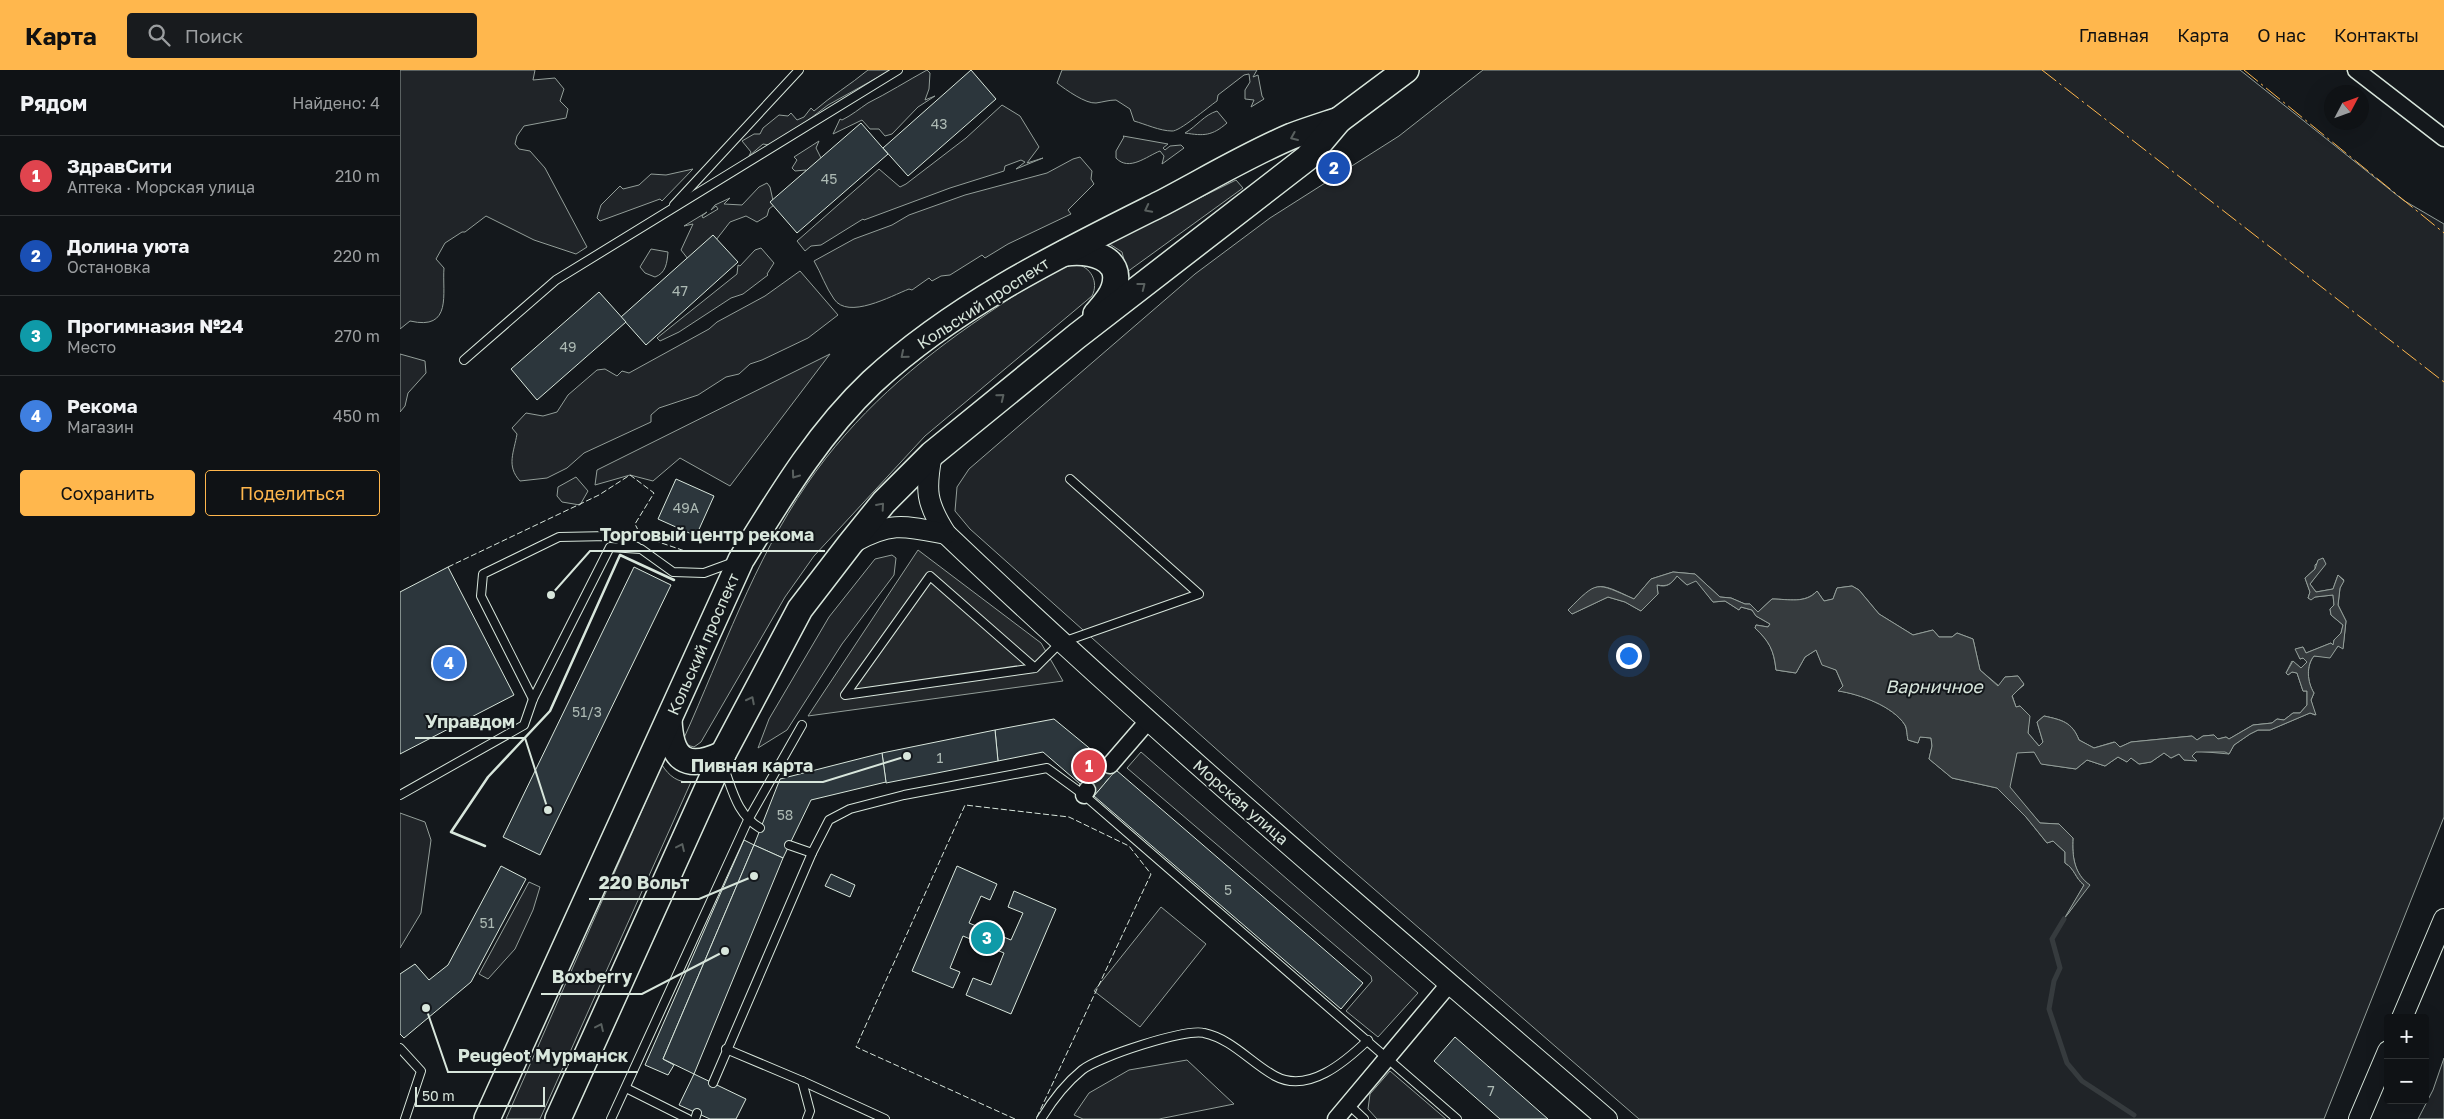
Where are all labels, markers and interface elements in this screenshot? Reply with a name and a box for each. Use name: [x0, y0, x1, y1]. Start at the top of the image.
search box: [127, 13, 477, 58]
text: Карта: [25, 21, 97, 50]
icon: search: [145, 21, 173, 49]
text: Поиск: [185, 24, 243, 47]
text: Главная: [2079, 24, 2149, 46]
text: Карта: [2177, 24, 2229, 46]
text: О нас: [2257, 24, 2306, 46]
text: Контакты: [2334, 24, 2419, 46]
north arrow: [2324, 85, 2369, 130]
text: Рядом: [20, 90, 87, 116]
text: Найдено: 4: [292, 93, 380, 113]
house number: 43: [931, 115, 947, 132]
one-way arrow: [1290, 131, 1298, 141]
pin: 2: [1318, 149, 1350, 187]
text: ЗдравСити: [67, 154, 172, 177]
text: 1: [32, 166, 40, 186]
text: 210 m: [335, 166, 380, 186]
house number: 45: [821, 170, 837, 187]
text: Аптека · Морская улица: [67, 177, 255, 197]
one-way arrow: [1144, 203, 1153, 213]
text: Долина уюта: [67, 234, 189, 257]
text: 2: [31, 246, 41, 266]
text: 220 m: [333, 246, 380, 266]
street label: Кольский проспект: [913, 253, 1053, 353]
text: Остановка: [67, 257, 151, 277]
house number: 47: [672, 282, 688, 299]
one-way arrow: [1136, 283, 1145, 291]
text: Прогимназия №24: [67, 314, 244, 337]
text: 3: [31, 326, 41, 346]
text: 270 m: [334, 326, 380, 346]
text: Место: [67, 337, 116, 357]
house number: 49: [559, 338, 577, 355]
one-way arrow: [901, 350, 910, 359]
text: Рекома: [67, 394, 138, 417]
one-way arrow: [995, 395, 1004, 403]
text: 4: [31, 406, 41, 426]
text: 450 m: [333, 406, 380, 426]
text: Магазин: [67, 417, 134, 437]
one-way arrow: [792, 469, 801, 478]
button: Сохранить: [20, 470, 195, 516]
button: Поделиться: [205, 470, 380, 516]
house number: 49А: [673, 499, 700, 516]
one-way arrow: [875, 503, 884, 512]
callout: Торговый центр рекома: [590, 518, 825, 551]
text: Торговый центр рекома: [600, 523, 814, 545]
street label: Кольский проспект: [663, 570, 743, 718]
your location: [1616, 643, 1642, 669]
pin: 4: [433, 644, 465, 682]
water label: Варничное: [1885, 675, 1984, 697]
one-way arrow: [745, 696, 755, 705]
house number: 51/3: [572, 703, 602, 720]
callout: Управдом: [415, 705, 525, 738]
text: Управдом: [425, 710, 515, 732]
pin: 1: [1073, 747, 1105, 785]
callout: Пивная карта: [681, 749, 823, 782]
house number: 1: [937, 749, 944, 766]
text: Пивная карта: [691, 754, 813, 776]
street label: Морская улица: [1189, 755, 1293, 849]
house number: 58: [777, 806, 793, 823]
one-way arrow: [674, 843, 685, 852]
callout: 220 Вольт: [589, 866, 699, 899]
text: 220 Вольт: [599, 871, 689, 893]
house number: 5: [1224, 881, 1232, 898]
house number: 51: [480, 914, 495, 931]
pin: 3: [971, 919, 1003, 957]
callout: Boxberry: [541, 961, 642, 994]
text: Boxberry: [552, 965, 632, 987]
map controls: [2384, 1014, 2429, 1104]
button: +: [2384, 1014, 2429, 1059]
one-way arrow: [593, 1023, 604, 1032]
callout: Peugeot Мурманск: [448, 1039, 638, 1072]
text: Peugeot Мурманск: [458, 1044, 629, 1066]
button: −: [2384, 1059, 2429, 1104]
house number: 7: [1487, 1082, 1495, 1099]
scale bar: [415, 1084, 545, 1107]
text: 50 m: [422, 1087, 455, 1104]

